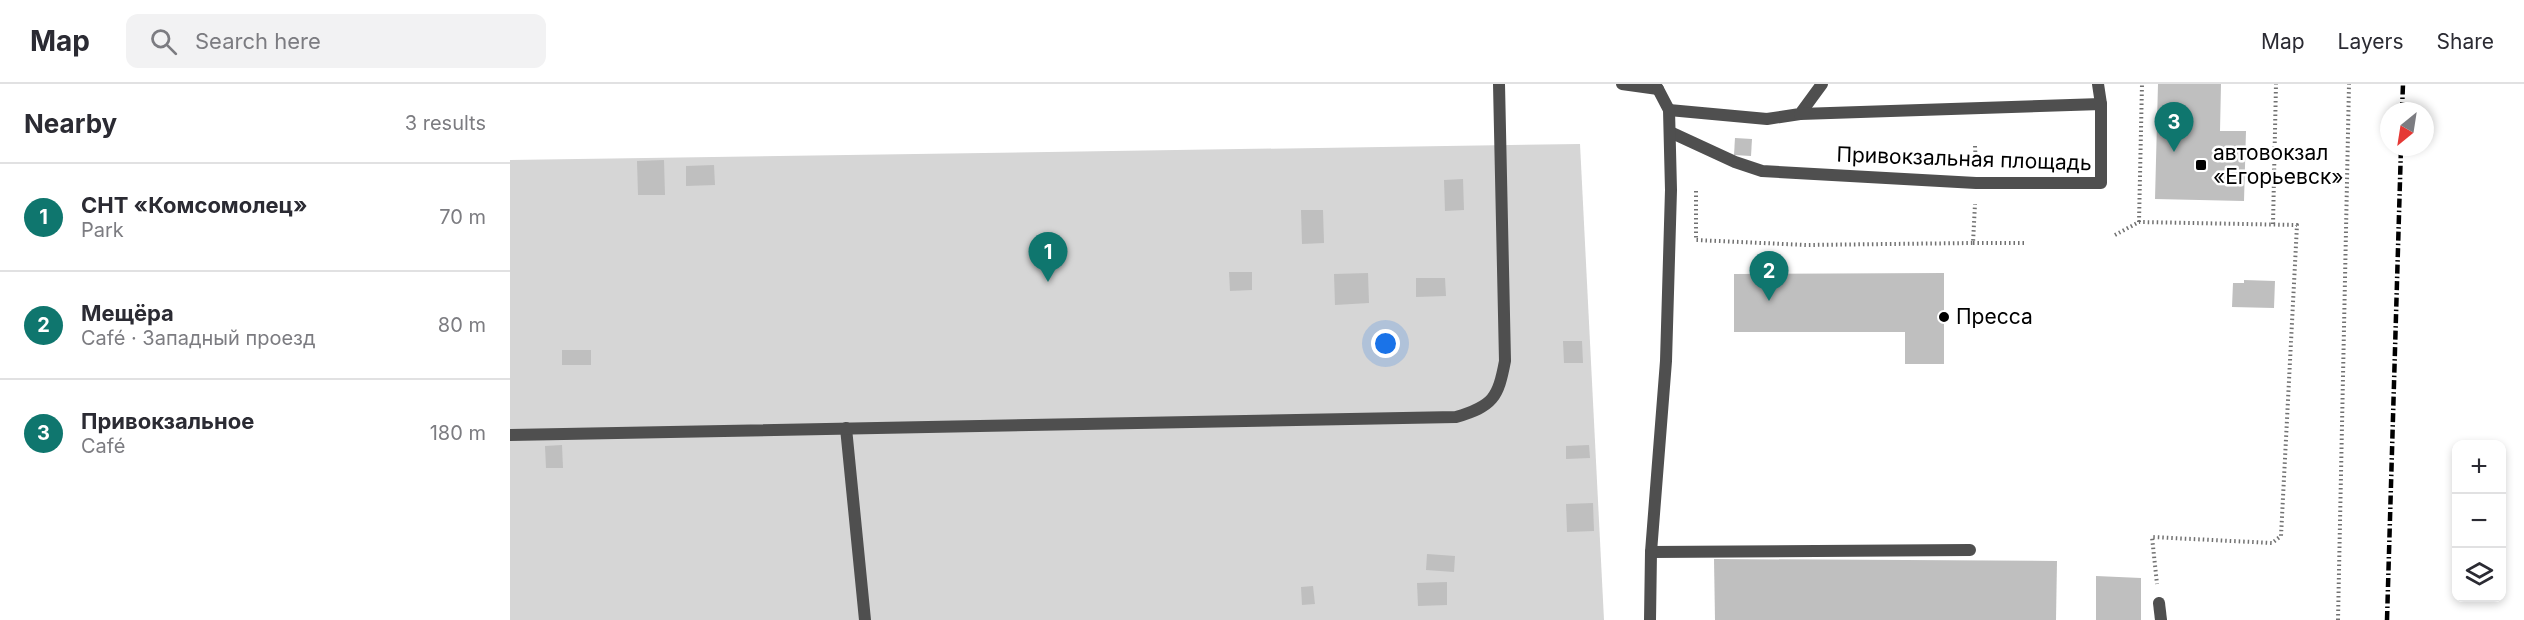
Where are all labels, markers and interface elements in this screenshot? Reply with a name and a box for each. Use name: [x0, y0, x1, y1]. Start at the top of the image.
search box: [126, 14, 546, 68]
text: Map: [30, 24, 90, 58]
icon: search: [147, 25, 180, 58]
text: Search here: [195, 28, 321, 54]
text: Map: [2261, 29, 2305, 54]
text: Layers: [2338, 29, 2404, 54]
text: Share: [2437, 29, 2494, 54]
north arrow: [2380, 102, 2434, 156]
pin: 3: [2154, 103, 2194, 152]
text: Nearby: [24, 108, 117, 139]
text: 3 results: [405, 111, 486, 135]
place label: автовокзал «Егорьевск»: [2213, 140, 2344, 189]
street label: Привокзальная площадь: [1836, 142, 2092, 175]
marker: автовокзал «Егорьевск»: [2194, 158, 2208, 172]
text: СНТ «Комсомолец»: [81, 192, 308, 218]
text: 1: [39, 205, 48, 229]
text: 70 m: [439, 205, 486, 229]
text: Park: [81, 218, 124, 242]
pin: 1: [1028, 232, 1068, 282]
pin: 2: [1750, 252, 1788, 301]
text: Мещёра: [81, 300, 174, 326]
place label: Пресса: [1956, 304, 2033, 329]
marker: Пресса: [1937, 310, 1951, 324]
text: 2: [37, 313, 50, 337]
text: 80 m: [438, 313, 486, 337]
text: Café · Западный проезд: [81, 326, 316, 350]
your location: [1371, 329, 1400, 358]
text: Привокзальное: [81, 408, 254, 434]
text: 3: [37, 421, 50, 445]
text: 180 m: [430, 421, 486, 445]
text: Café: [81, 434, 125, 458]
map controls: [2452, 440, 2506, 602]
button: +: [2452, 440, 2506, 494]
button: −: [2452, 494, 2506, 548]
button: layers: [2452, 548, 2506, 602]

